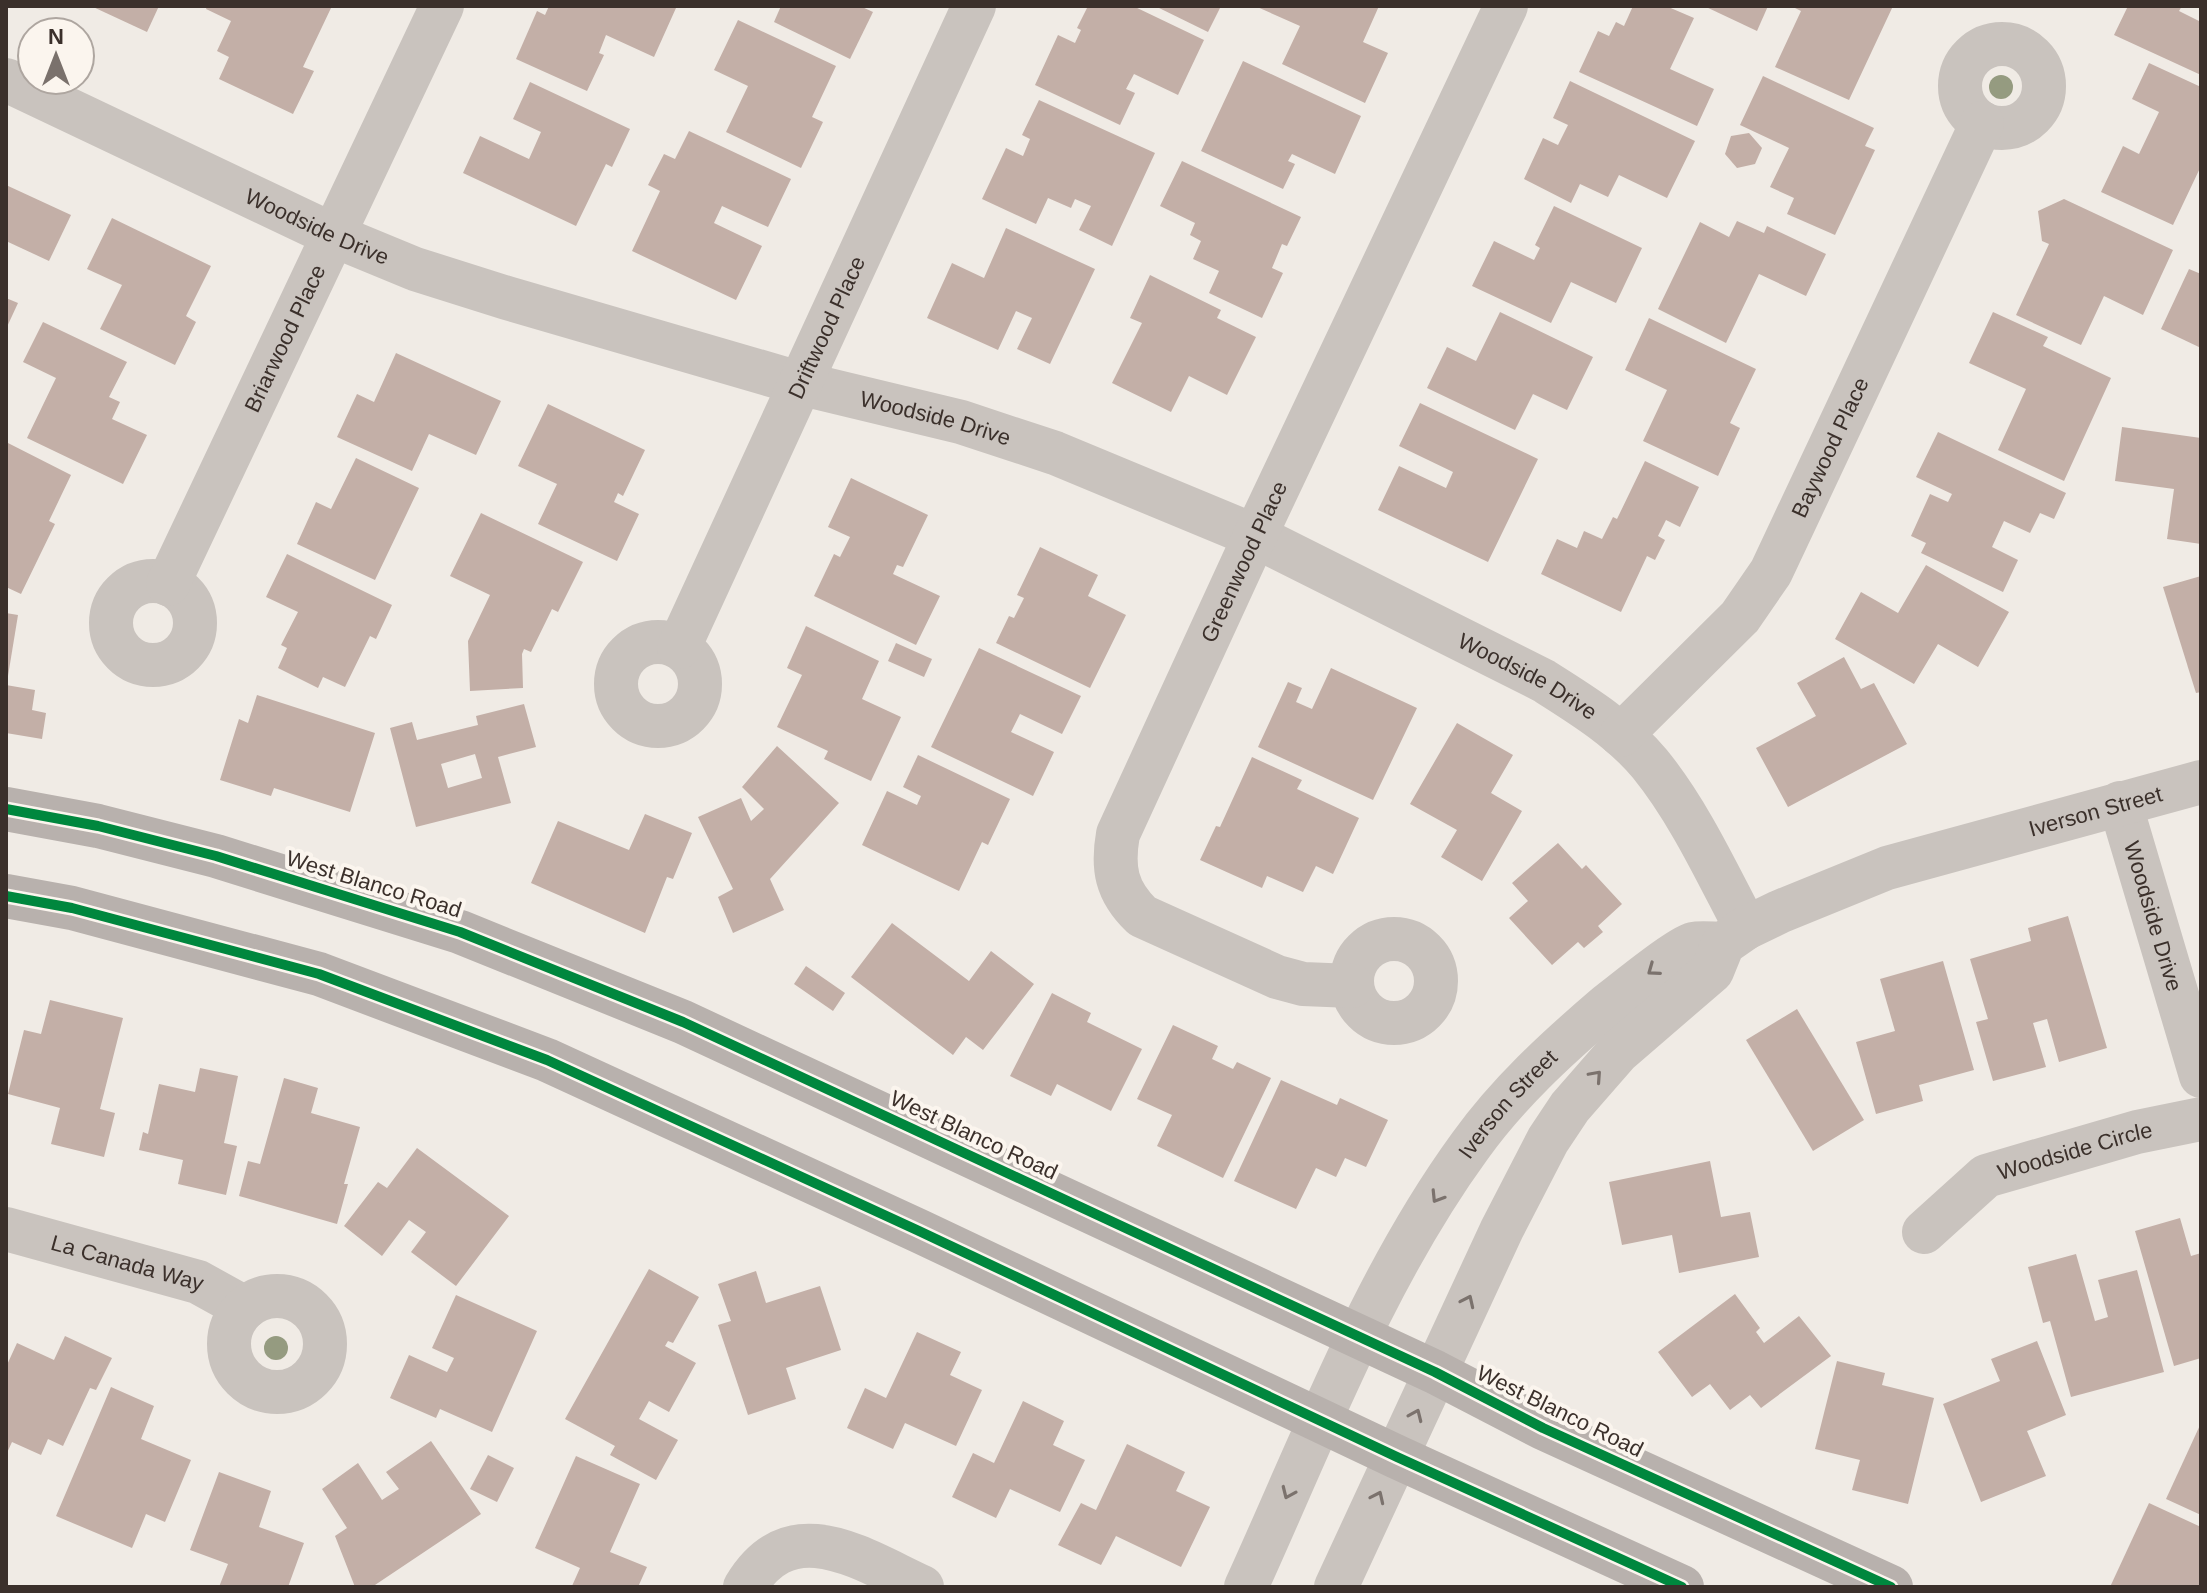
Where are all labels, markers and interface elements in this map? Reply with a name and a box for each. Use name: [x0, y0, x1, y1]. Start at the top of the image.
north arrow: [16, 16, 96, 96]
text: N: [48, 24, 64, 49]
street label: Woodside Drive: [241, 183, 393, 269]
street label: Driftwood Place: [783, 252, 870, 403]
street label: Briarwood Place: [239, 260, 330, 416]
street label: Baywood Place: [1786, 373, 1873, 521]
street label: Woodside Drive: [858, 386, 1014, 450]
street label: Greenwood Place: [1195, 477, 1292, 646]
street label: Woodside Drive: [1454, 628, 1602, 725]
street label: Iverson Street: [2026, 781, 2165, 841]
street label: Woodside Drive: [2120, 838, 2188, 994]
street label: West Blanco Road: [283, 845, 465, 923]
one-way arrow: [1648, 960, 1662, 975]
street label: Iverson Street: [1453, 1044, 1562, 1163]
one-way arrow: [1586, 1071, 1601, 1086]
street label: West Blanco Road: [886, 1085, 1062, 1185]
street label: Woodside Circle: [1995, 1117, 2154, 1185]
one-way arrow: [1431, 1188, 1446, 1203]
street label: La Canada Way: [48, 1230, 206, 1295]
one-way arrow: [1458, 1295, 1474, 1309]
street label: West Blanco Road: [1473, 1360, 1647, 1462]
one-way arrow: [1406, 1408, 1422, 1423]
one-way arrow: [1282, 1485, 1298, 1499]
one-way arrow: [1368, 1491, 1384, 1505]

